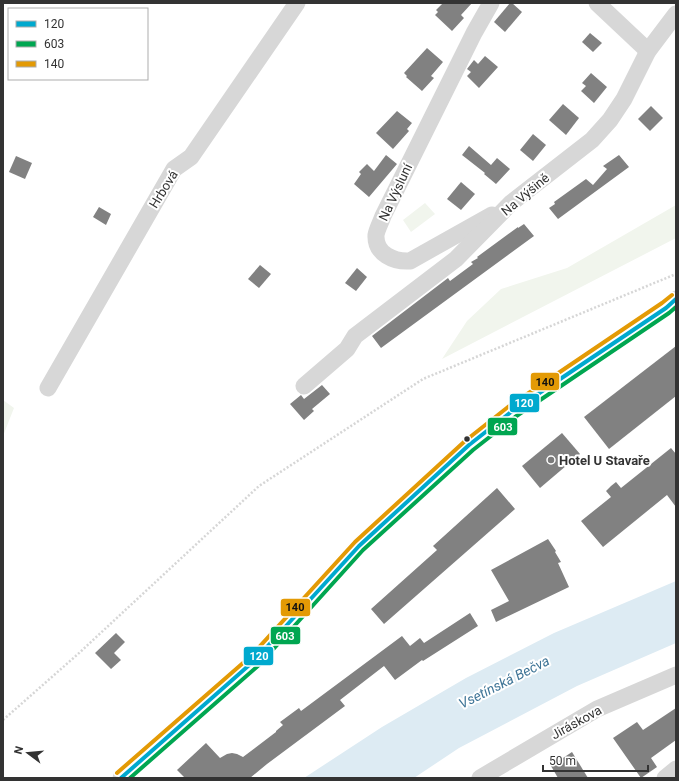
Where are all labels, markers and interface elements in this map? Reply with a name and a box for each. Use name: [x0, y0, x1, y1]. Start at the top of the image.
legend: [8, 8, 148, 80]
text: 120: [44, 17, 64, 31]
text: 603: [44, 37, 64, 51]
text: 140: [44, 57, 64, 71]
street label: Na Výsluní: [376, 161, 416, 223]
street label: Hrbová: [146, 168, 181, 211]
street label: Na Výšině: [498, 170, 552, 219]
line badge: 140: [530, 372, 560, 391]
text: 140: [536, 376, 554, 389]
line badge: 120: [509, 393, 540, 413]
text: 120: [515, 397, 533, 410]
line badge: 603: [487, 417, 518, 436]
text: 603: [494, 421, 512, 434]
unlabelled marker: [462, 434, 472, 444]
place label: Hotel U Stavaře: [559, 453, 650, 468]
marker: Hotel U Stavaře: [546, 455, 556, 465]
line badge: 140: [280, 598, 311, 617]
text: 140: [286, 601, 304, 614]
line badge: 603: [270, 626, 301, 645]
text: 603: [276, 630, 294, 643]
line badge: 120: [243, 646, 274, 666]
text: 120: [250, 650, 268, 663]
water label: Vsetínská Bečva: [456, 652, 552, 712]
street label: Jiráskova: [548, 702, 604, 742]
north arrow: [8, 733, 48, 773]
text: N: [12, 745, 26, 756]
scale bar: [543, 747, 648, 773]
text: 50 m: [549, 754, 576, 768]

